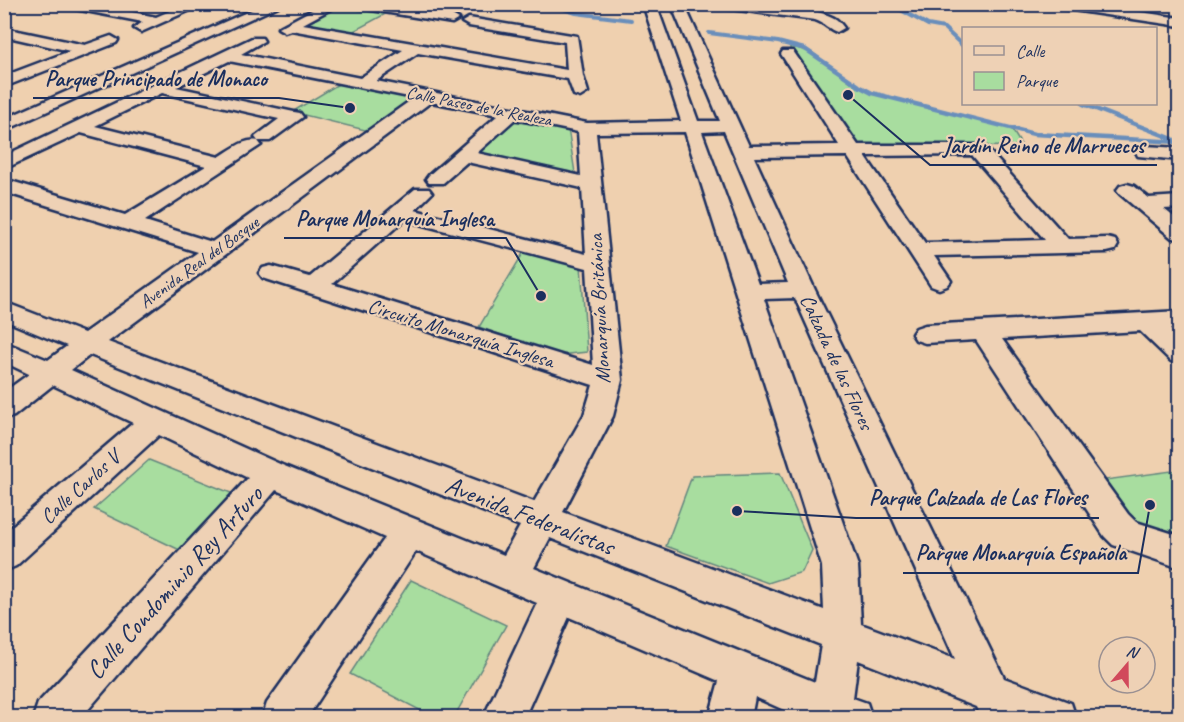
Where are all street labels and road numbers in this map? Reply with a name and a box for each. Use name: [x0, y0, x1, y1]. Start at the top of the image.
street label: Calle Paseo de la Realeza: [405, 81, 555, 131]
street label: Avenida Real del Bosque: [135, 211, 264, 313]
street label: Monarquía Británica: [582, 232, 616, 384]
street label: Calzada de las Flores: [794, 290, 881, 436]
street label: Circuito Monarquía Inglesa: [365, 292, 559, 374]
street label: Calle Carlos V: [35, 442, 128, 529]
street label: Avenida Federalistas: [441, 468, 621, 564]
street label: Calle Condominio Rey Arturo: [79, 477, 271, 686]

